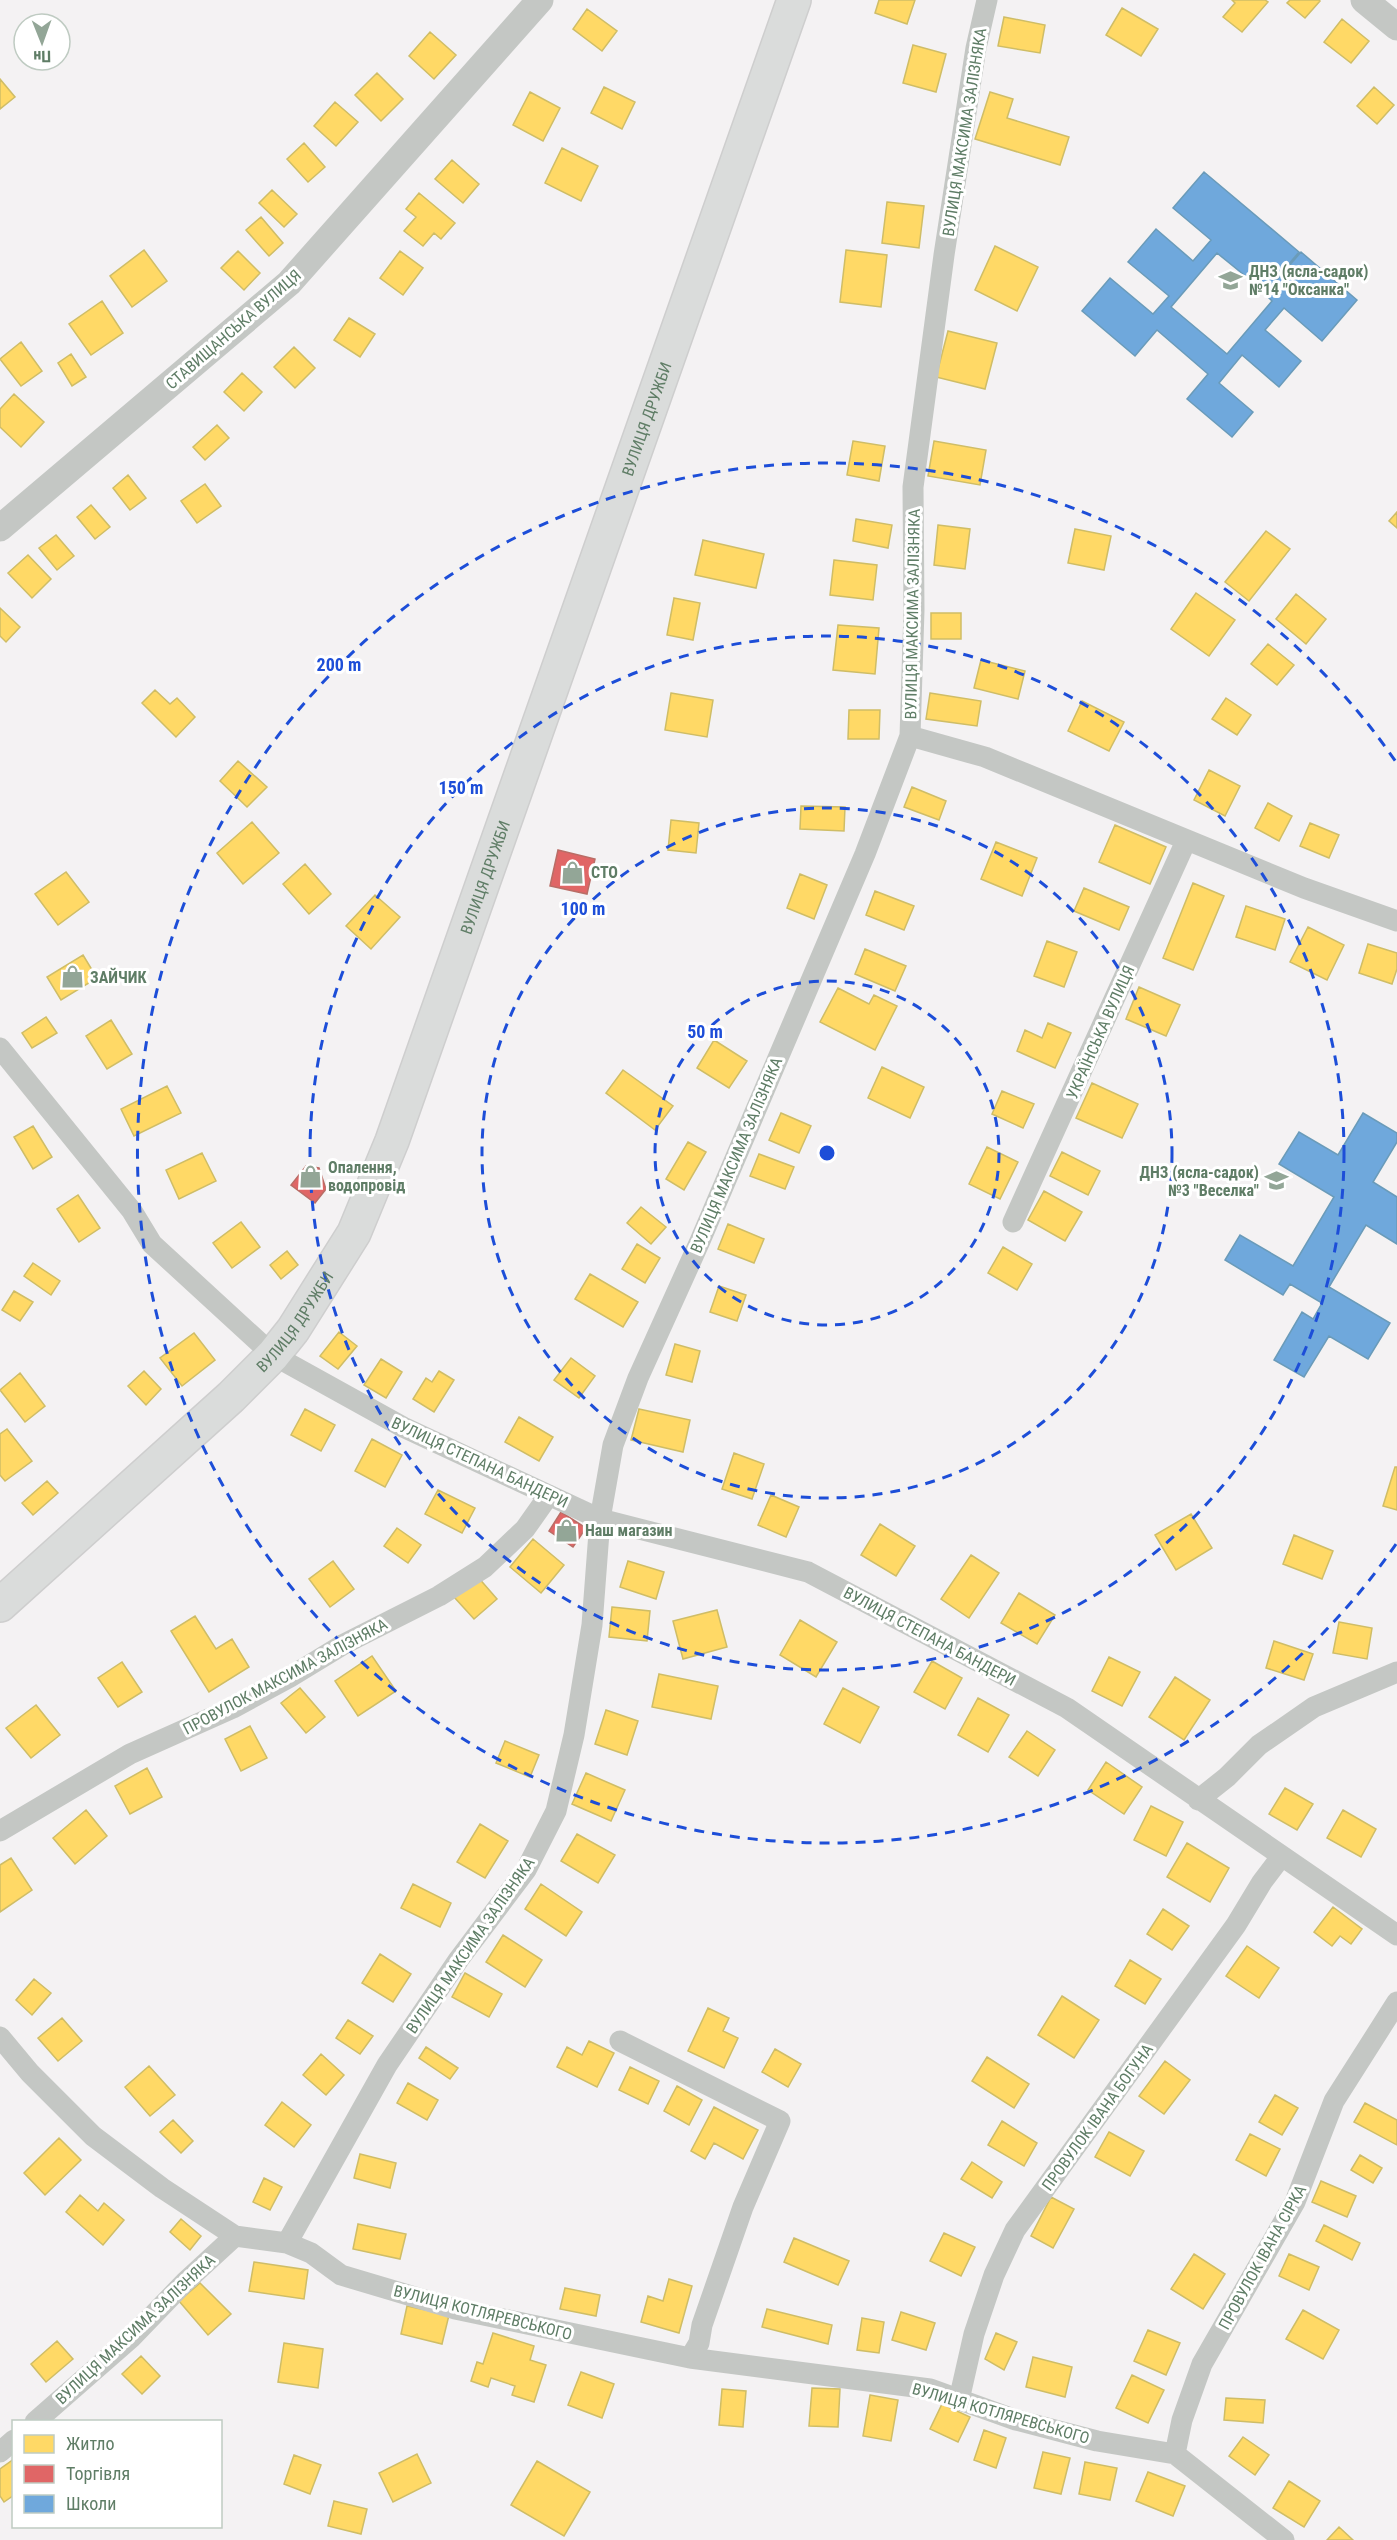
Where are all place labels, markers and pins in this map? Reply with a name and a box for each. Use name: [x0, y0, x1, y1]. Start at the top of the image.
place label: ДНЗ (ясла-садок) №14 "Оксанка": [1249, 262, 1369, 299]
school or university icon: ДНЗ (ясла-садок) №14 "Оксанка": [1218, 267, 1244, 293]
shop icon: СТО: [560, 859, 586, 885]
place label: СТО: [591, 863, 618, 882]
shop icon: ЗАЙЧИК: [59, 964, 85, 990]
place label: ЗАЙЧИК: [90, 967, 147, 987]
centre of rings: [817, 1143, 837, 1163]
place label: Опалення, водопровід: [328, 1158, 405, 1195]
shop icon: Опалення, водопровід: [297, 1163, 323, 1189]
place label: ДНЗ (ясла-садок) №3 "Веселка": [1139, 1163, 1259, 1200]
school or university icon: ДНЗ (ясла-садок) №3 "Веселка": [1264, 1168, 1290, 1194]
shop icon: Наш магазин: [554, 1517, 580, 1543]
place label: Наш магазин: [585, 1521, 672, 1540]

